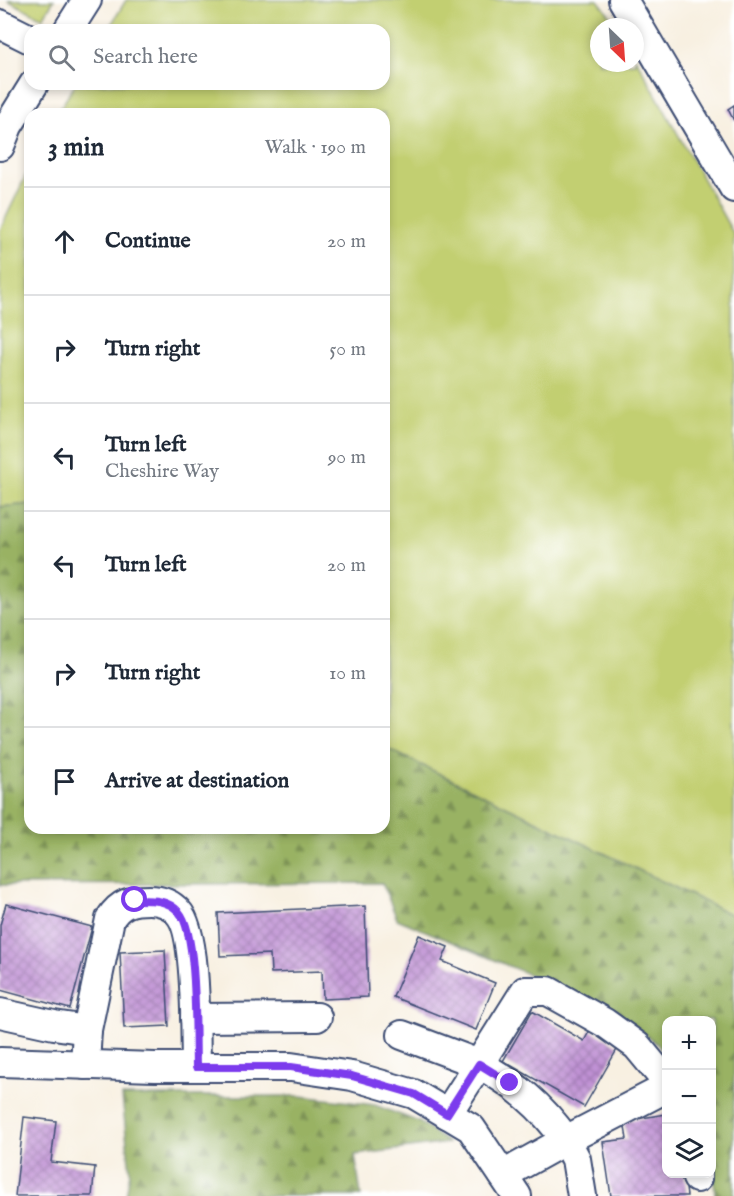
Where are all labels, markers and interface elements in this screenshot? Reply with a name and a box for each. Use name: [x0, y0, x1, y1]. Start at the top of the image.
north arrow: [590, 18, 644, 72]
search box: [24, 24, 390, 90]
icon: search: [45, 41, 78, 74]
text: Search here: [93, 43, 198, 71]
text: 3 min: [48, 131, 104, 164]
text: Walk · 190 m: [264, 135, 366, 160]
icon: ahead: [48, 225, 81, 258]
text: Continue: [105, 227, 191, 255]
text: 20 m: [327, 229, 366, 254]
icon: right: [48, 333, 81, 366]
text: Turn right: [105, 335, 200, 363]
text: 50 m: [329, 337, 366, 362]
text: Turn left: [105, 431, 187, 459]
icon: left: [48, 441, 81, 474]
text: 90 m: [328, 445, 366, 470]
text: Cheshire Way: [105, 459, 219, 484]
icon: left: [48, 549, 81, 582]
text: Turn left: [105, 551, 187, 579]
text: 20 m: [327, 553, 366, 578]
icon: right: [48, 657, 81, 690]
text: Turn right: [105, 659, 200, 687]
text: 10 m: [329, 661, 366, 686]
icon: arrive: [48, 765, 81, 798]
text: Arrive at destination: [105, 767, 289, 795]
route start: [121, 886, 147, 912]
map controls: [662, 1016, 716, 1178]
button: +: [662, 1016, 716, 1070]
route end: [496, 1069, 522, 1095]
button: −: [662, 1070, 716, 1124]
button: layers: [662, 1124, 716, 1178]

